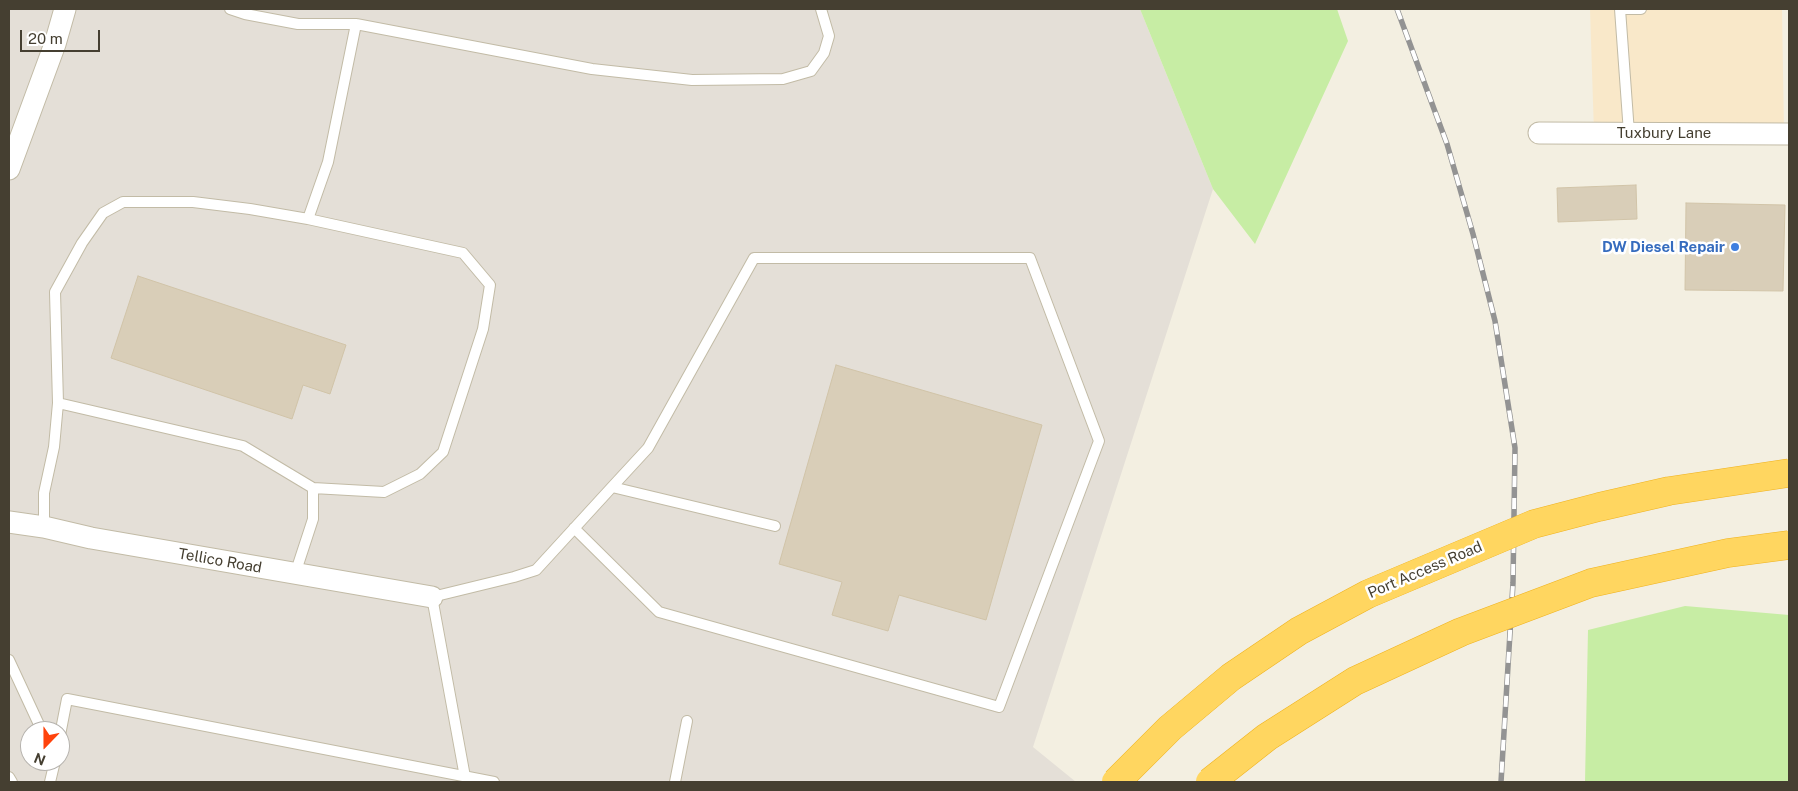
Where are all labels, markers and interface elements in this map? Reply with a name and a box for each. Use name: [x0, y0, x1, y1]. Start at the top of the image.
scale bar: [22, 20, 102, 52]
text: 20 m: [28, 30, 63, 47]
street label: Tuxbury Lane: [1617, 124, 1711, 142]
place label: DW Diesel Repair: [1602, 238, 1725, 256]
marker: DW Diesel Repair: [1729, 241, 1741, 253]
street label: Port Access Road: [1365, 538, 1485, 602]
street label: Tellico Road: [177, 545, 263, 577]
north arrow: [20, 721, 70, 771]
text: N: [32, 750, 48, 768]

